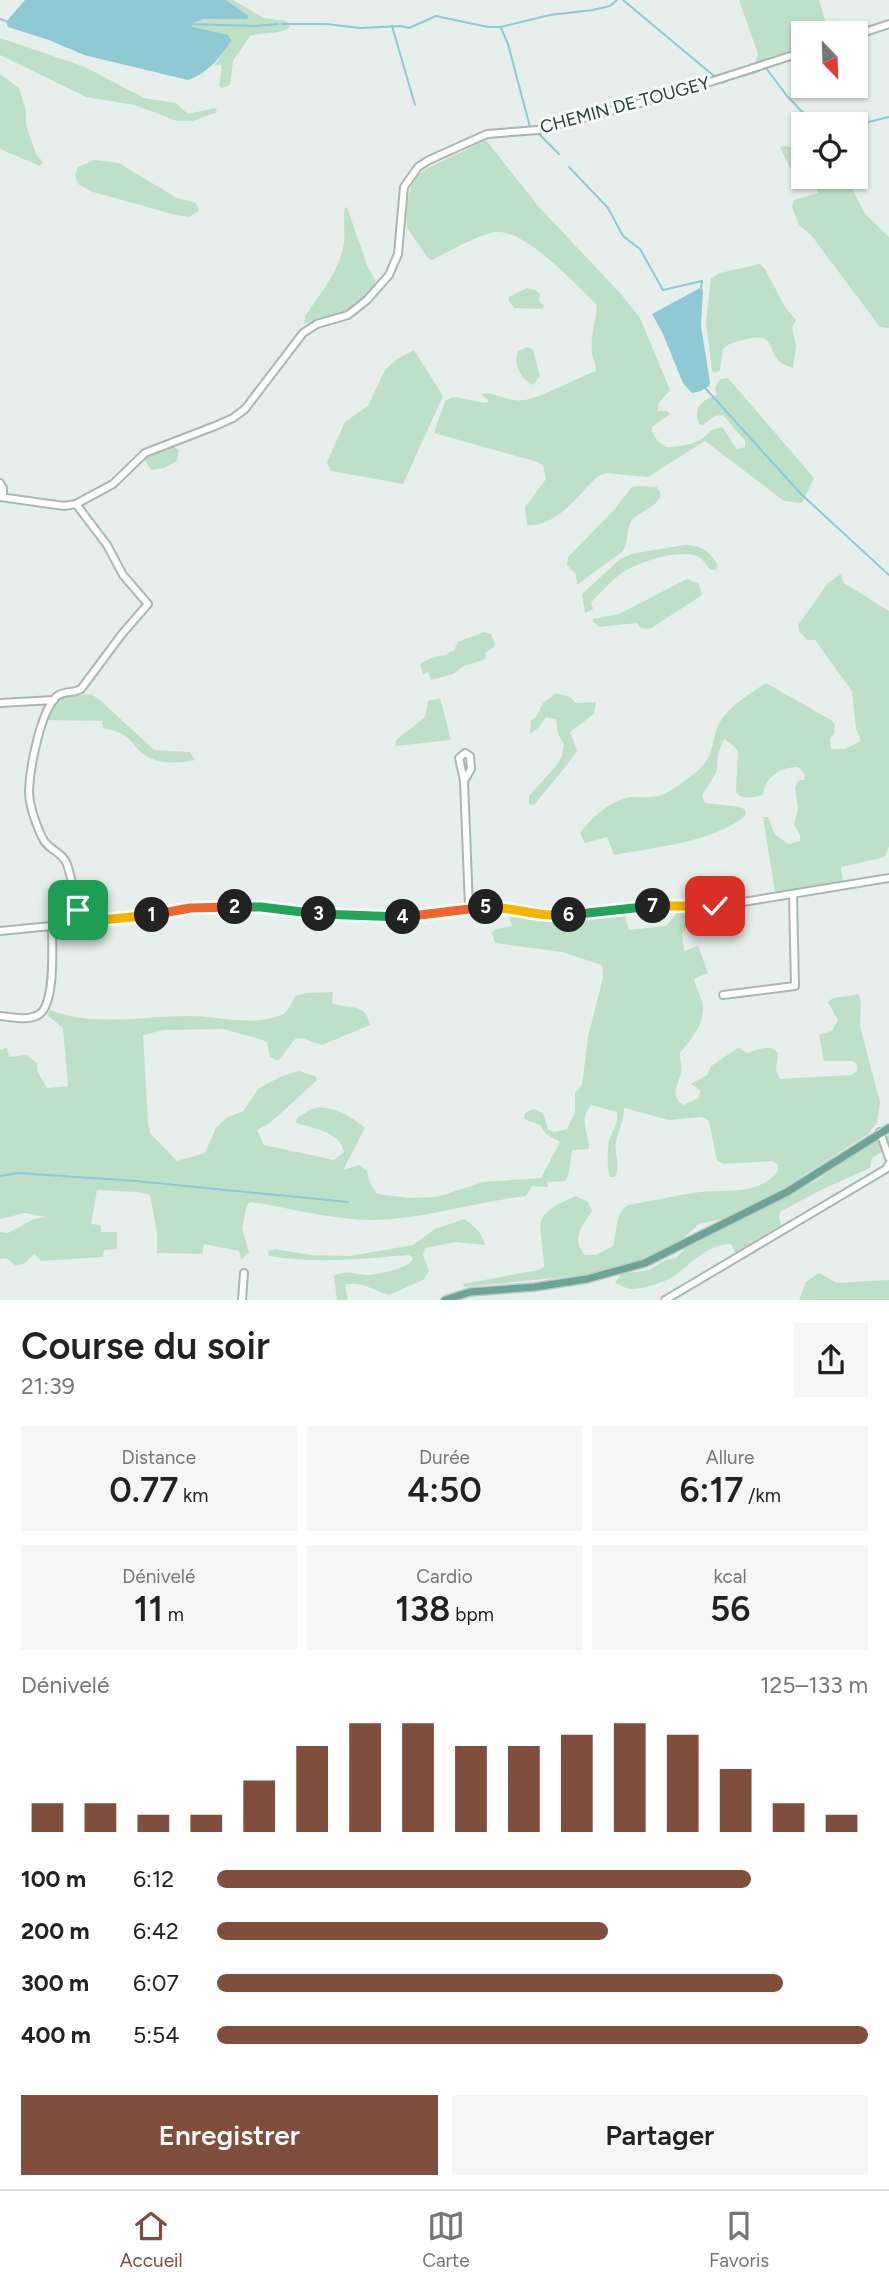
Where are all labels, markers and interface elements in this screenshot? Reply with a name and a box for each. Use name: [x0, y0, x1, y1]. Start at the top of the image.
north arrow: [791, 21, 868, 98]
map controls: [791, 21, 868, 189]
street label: CHEMIN DE TOUGEY: [538, 72, 712, 138]
button: locate: [791, 112, 868, 189]
pin: [685, 876, 745, 936]
pin: [48, 880, 108, 940]
icon: check: [696, 887, 734, 925]
pin: 7: [636, 888, 670, 923]
pin: 2: [218, 890, 252, 925]
pin: 5: [468, 890, 504, 925]
icon: arrive: [59, 891, 97, 929]
text: 7: [647, 894, 658, 917]
text: 2: [229, 895, 240, 918]
text: 5: [480, 895, 491, 918]
pin: 3: [302, 897, 336, 932]
pin: 1: [134, 898, 170, 932]
pin: 6: [552, 898, 586, 932]
pin: 4: [386, 900, 420, 934]
text: 3: [313, 902, 324, 925]
text: 1: [147, 903, 156, 926]
text: 6: [563, 903, 574, 926]
text: 4: [396, 905, 409, 928]
text: Course du soir: [21, 1323, 270, 1369]
button: share: [794, 1323, 868, 1397]
text: 21:39: [21, 1372, 75, 1400]
text: Distance: [122, 1446, 196, 1469]
text: Durée: [419, 1446, 470, 1469]
text: Allure: [706, 1446, 754, 1469]
text: 0.77: [109, 1469, 178, 1511]
text: 4:50: [407, 1469, 482, 1511]
text: 6:17: [680, 1469, 743, 1511]
text: km: [178, 1484, 208, 1507]
text: /km: [743, 1484, 781, 1507]
text: Dénivelé: [122, 1565, 195, 1588]
text: Cardio: [416, 1565, 473, 1588]
text: kcal: [714, 1565, 747, 1588]
text: 11: [134, 1588, 163, 1630]
text: 138: [395, 1588, 451, 1630]
text: 56: [710, 1588, 750, 1630]
text: m: [163, 1603, 184, 1626]
text: bpm: [451, 1603, 494, 1626]
text: Dénivelé: [21, 1671, 109, 1699]
text: 125–133 m: [760, 1671, 868, 1699]
text: 100 m: [21, 1865, 86, 1893]
text: 6:12: [133, 1865, 174, 1893]
text: 200 m: [21, 1917, 90, 1945]
text: 6:42: [133, 1917, 179, 1945]
text: 300 m: [21, 1969, 89, 1997]
text: 6:07: [133, 1969, 179, 1997]
text: 400 m: [21, 2021, 91, 2049]
text: 5:54: [133, 2021, 180, 2049]
button: Enregistrer: [21, 2095, 438, 2175]
button: Partager: [452, 2095, 868, 2175]
tab: Accueil: [120, 2207, 183, 2272]
tab: Carte: [422, 2207, 470, 2272]
tab: Favoris: [709, 2207, 769, 2272]

